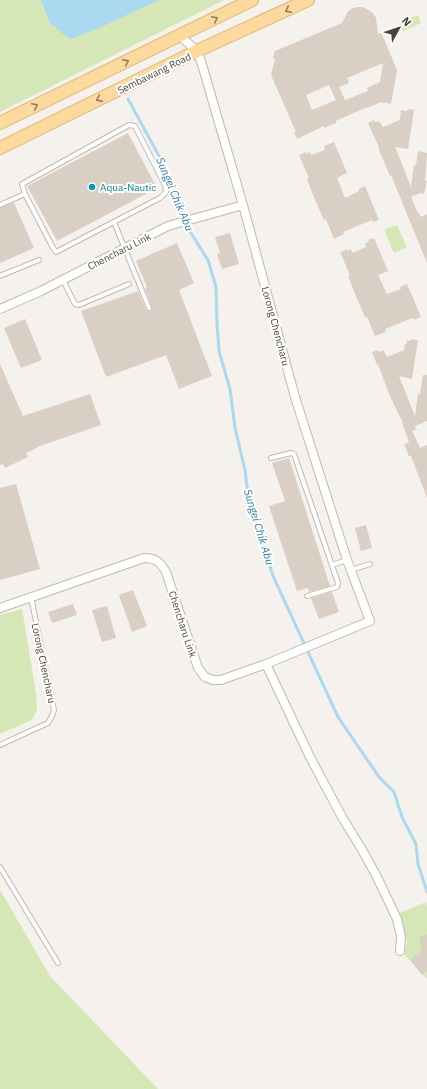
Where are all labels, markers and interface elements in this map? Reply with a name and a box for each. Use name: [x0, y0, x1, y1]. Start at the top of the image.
one-way arrow: [285, 5, 293, 13]
north arrow: [379, 8, 419, 48]
text: N: [399, 14, 415, 29]
one-way arrow: [210, 16, 218, 24]
street label: Sembawang Road: [115, 50, 193, 97]
one-way arrow: [122, 59, 129, 66]
one-way arrow: [96, 94, 104, 102]
one-way arrow: [31, 103, 38, 111]
water label: Sungei Chik Abu: [153, 155, 197, 233]
place label: Aqua-Nautic: [100, 181, 156, 194]
marker: Aqua-Nautic: [87, 182, 97, 192]
street label: Chencharu Link: [85, 230, 154, 273]
street label: Lorong Chencharu: [259, 285, 292, 367]
water label: Sungei Chik Abu: [241, 487, 277, 567]
street label: Chencharu Link: [166, 589, 200, 660]
street label: Lorong Chencharu: [29, 622, 58, 704]

